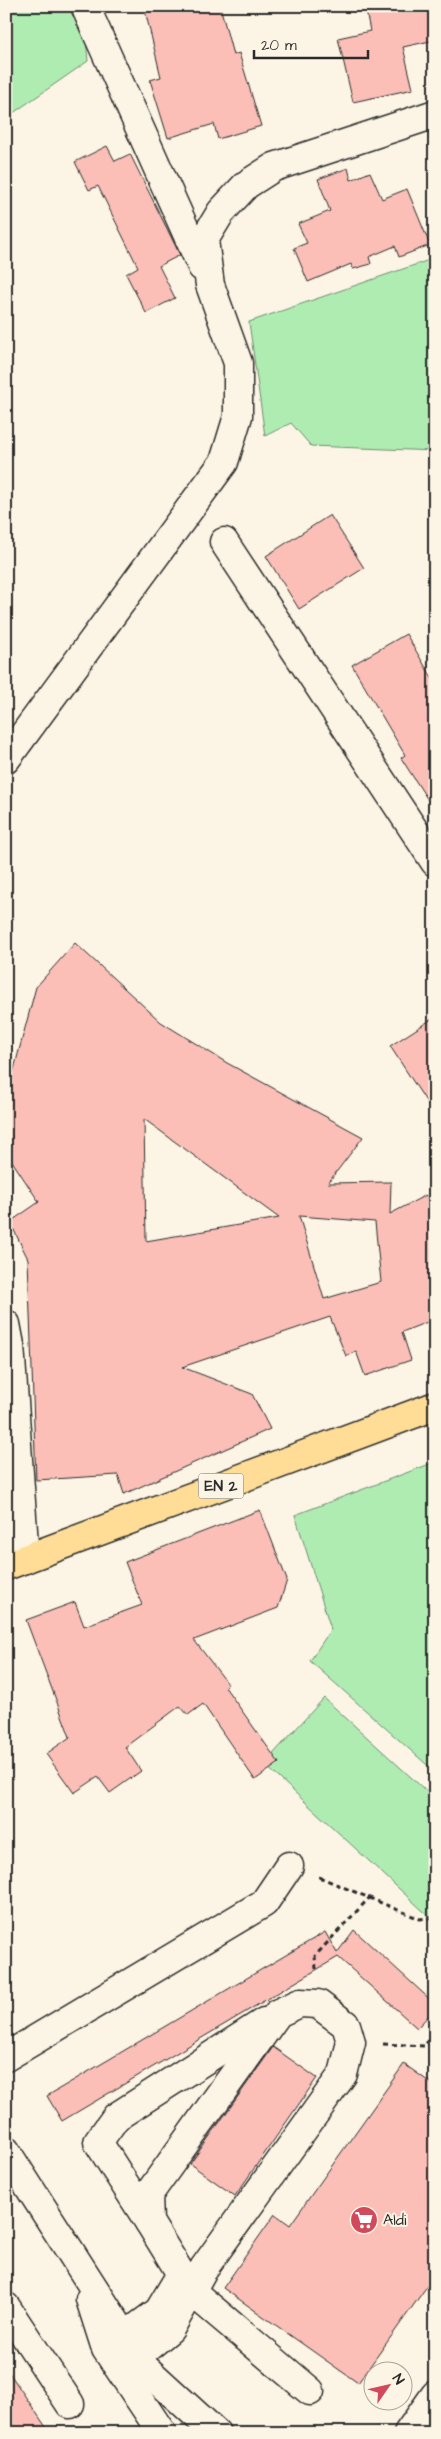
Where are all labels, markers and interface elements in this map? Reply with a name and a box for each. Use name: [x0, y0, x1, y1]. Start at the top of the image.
scale bar: [254, 28, 367, 60]
text: 20 m: [261, 35, 297, 56]
road number: EN 2: [198, 1474, 244, 1498]
supermarket icon: Aldi: [349, 2205, 379, 2235]
place label: Aldi: [383, 2209, 407, 2231]
north arrow: [364, 2362, 414, 2412]
text: N: [387, 2370, 409, 2389]

